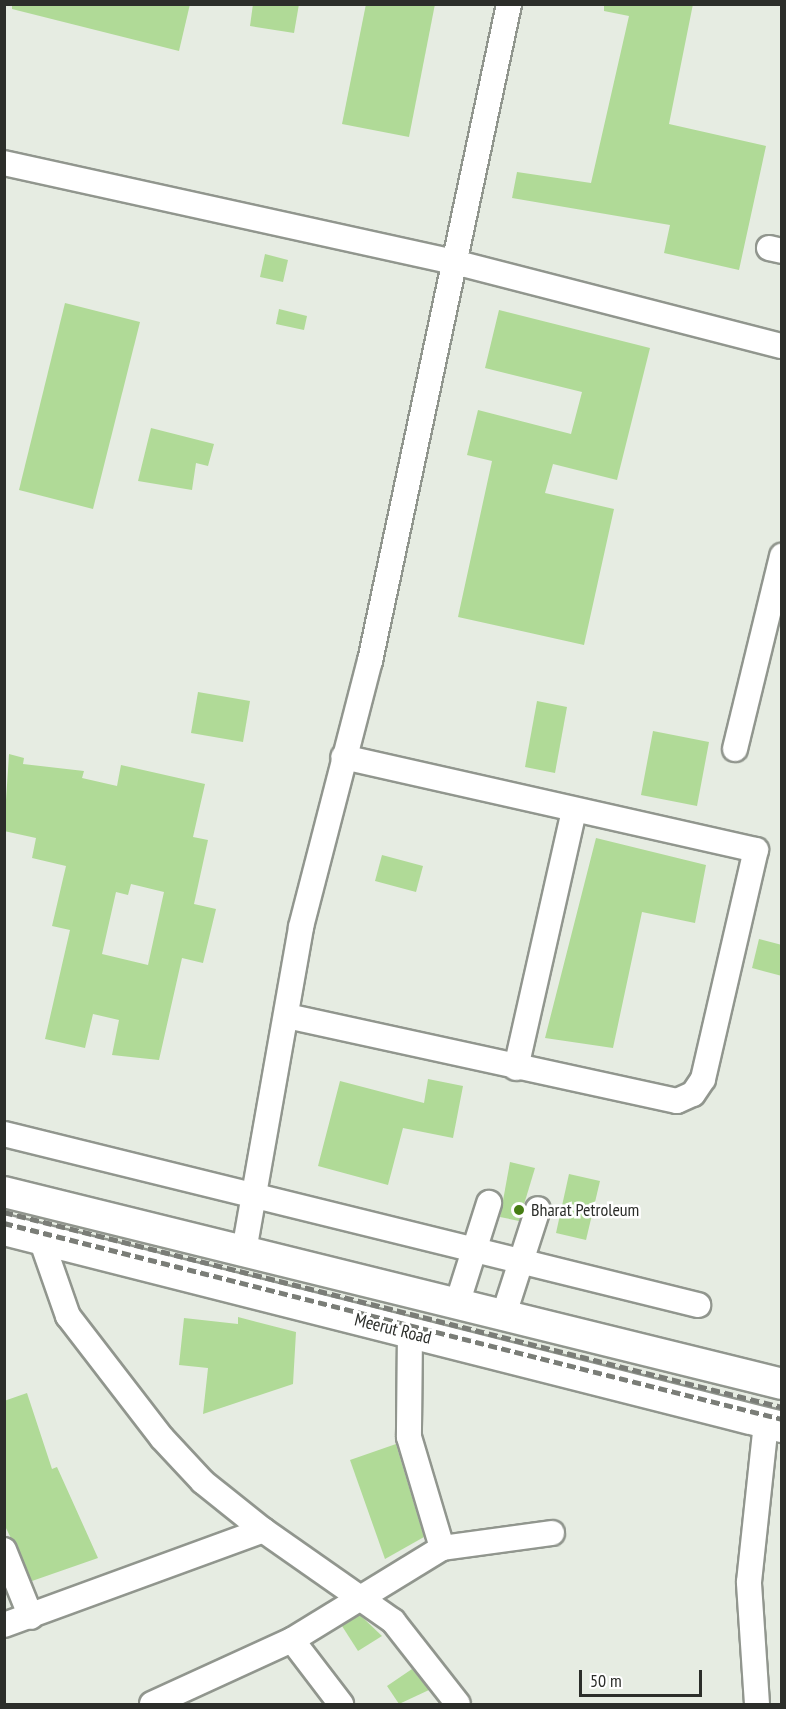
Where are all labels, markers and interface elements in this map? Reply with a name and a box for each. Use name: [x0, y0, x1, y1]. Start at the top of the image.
place label: Bharat Petroleum: [531, 1199, 639, 1221]
marker: Bharat Petroleum: [512, 1203, 526, 1217]
street label: Meerut Road: [352, 1309, 434, 1349]
scale bar: [582, 1658, 705, 1696]
text: 50 m: [590, 1669, 622, 1692]

